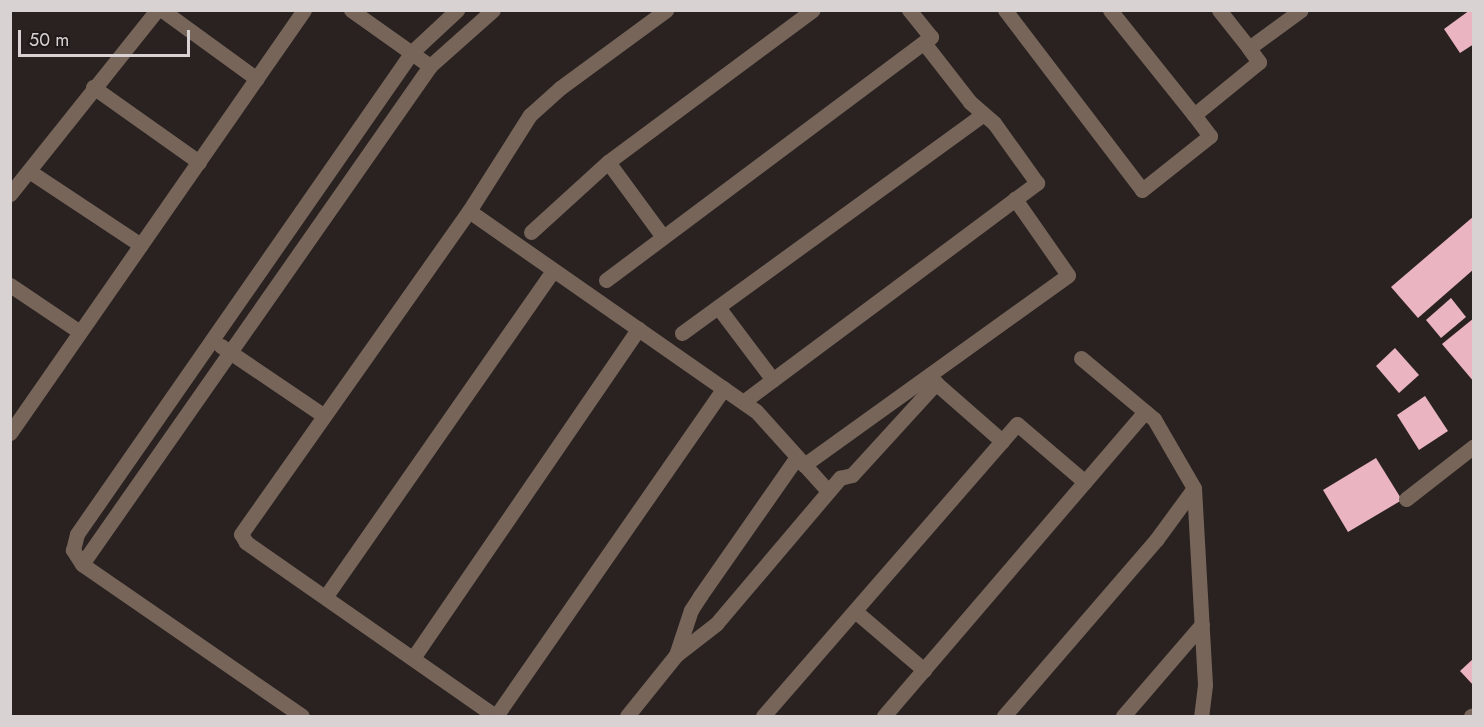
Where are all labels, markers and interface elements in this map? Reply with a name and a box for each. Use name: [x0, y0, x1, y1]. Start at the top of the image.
scale bar: [21, 18, 194, 56]
text: 50 m: [29, 27, 69, 53]

